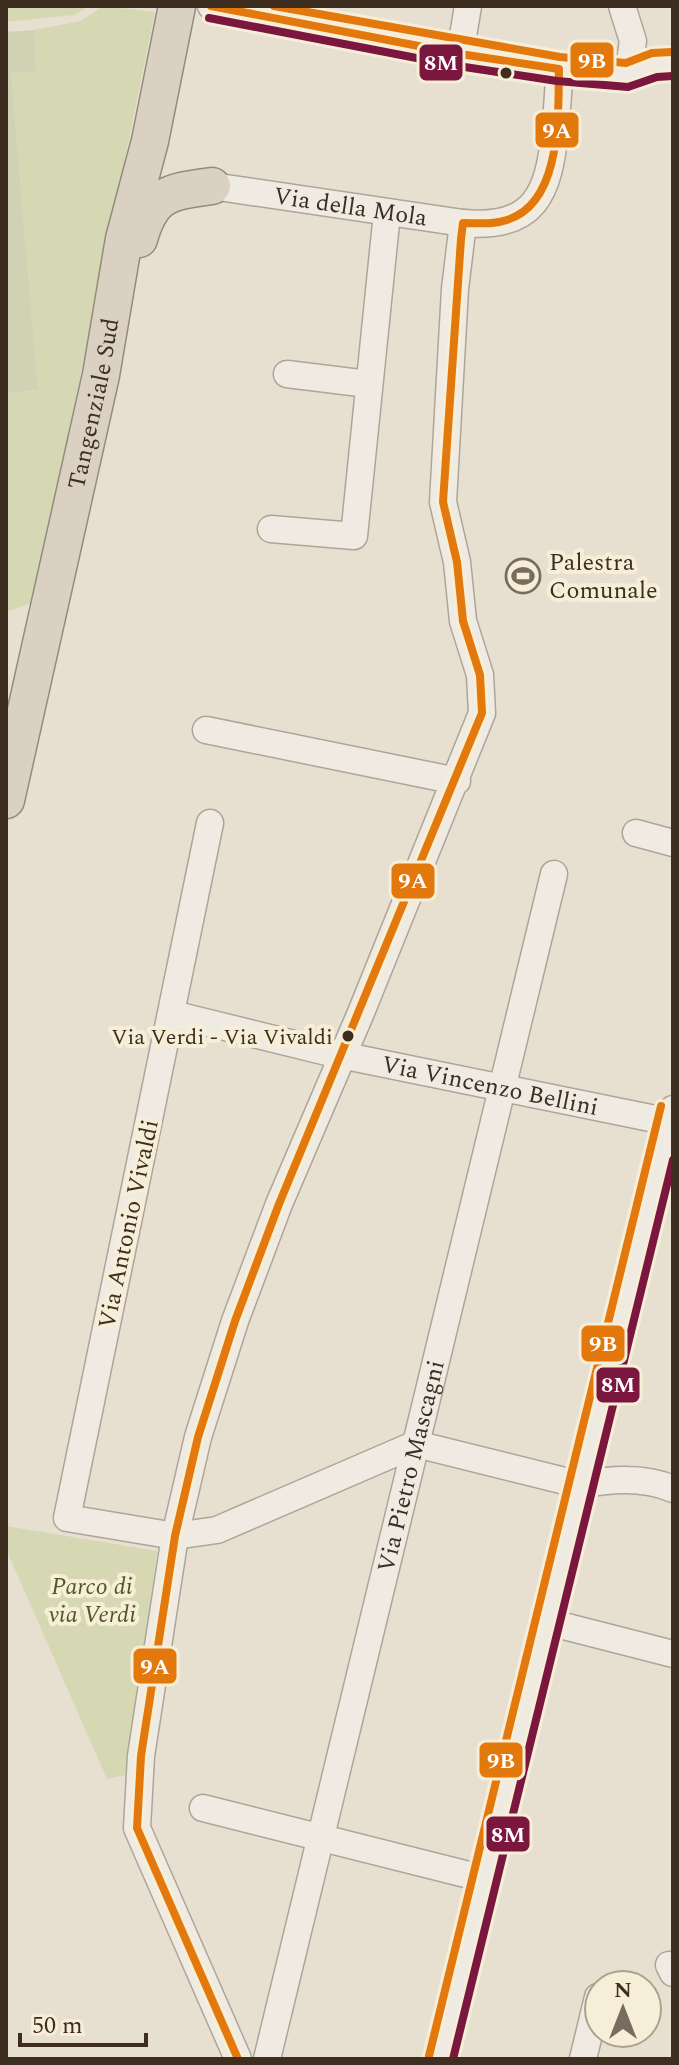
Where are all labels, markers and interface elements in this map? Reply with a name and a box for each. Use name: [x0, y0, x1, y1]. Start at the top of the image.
line badge: 9B: [569, 41, 615, 79]
line badge: 8M: [418, 43, 464, 82]
text: 9B: [578, 45, 606, 78]
text: 8M: [424, 47, 458, 80]
unlabelled marker: [498, 65, 514, 81]
line badge: 9A: [534, 111, 580, 149]
text: 9A: [542, 115, 572, 148]
street label: Via della Mola: [271, 178, 430, 237]
street label: Tangenziale Sud: [59, 315, 129, 493]
place label: Palestra Comunale: [549, 545, 658, 609]
sports icon: Palestra Comunale: [504, 557, 542, 595]
line badge: 9A: [390, 862, 436, 900]
text: 9A: [398, 865, 428, 898]
place label: Via Verdi - Via Vivaldi: [111, 1021, 333, 1054]
marker: Via Verdi - Via Vivaldi: [340, 1028, 356, 1044]
street label: Via Vincenzo Bellini: [378, 1047, 601, 1126]
street label: Via Antonio Vivaldi: [89, 1116, 169, 1332]
line badge: 9B: [580, 1324, 626, 1363]
text: 9B: [589, 1328, 617, 1361]
street label: Via Pietro Mascagni: [368, 1357, 455, 1576]
line badge: 8M: [595, 1366, 641, 1404]
text: 8M: [601, 1369, 635, 1402]
park label: Parco di via Verdi: [48, 1569, 136, 1633]
line badge: 9A: [132, 1647, 178, 1685]
text: 9A: [140, 1651, 170, 1684]
line badge: 9B: [478, 1741, 524, 1779]
text: 9B: [487, 1745, 515, 1778]
line badge: 8M: [485, 1815, 531, 1853]
text: 8M: [491, 1819, 525, 1852]
north arrow: [583, 1969, 663, 2049]
text: N: [614, 1974, 632, 2007]
scale bar: [20, 1997, 146, 2047]
text: 50 m: [32, 2008, 83, 2044]

